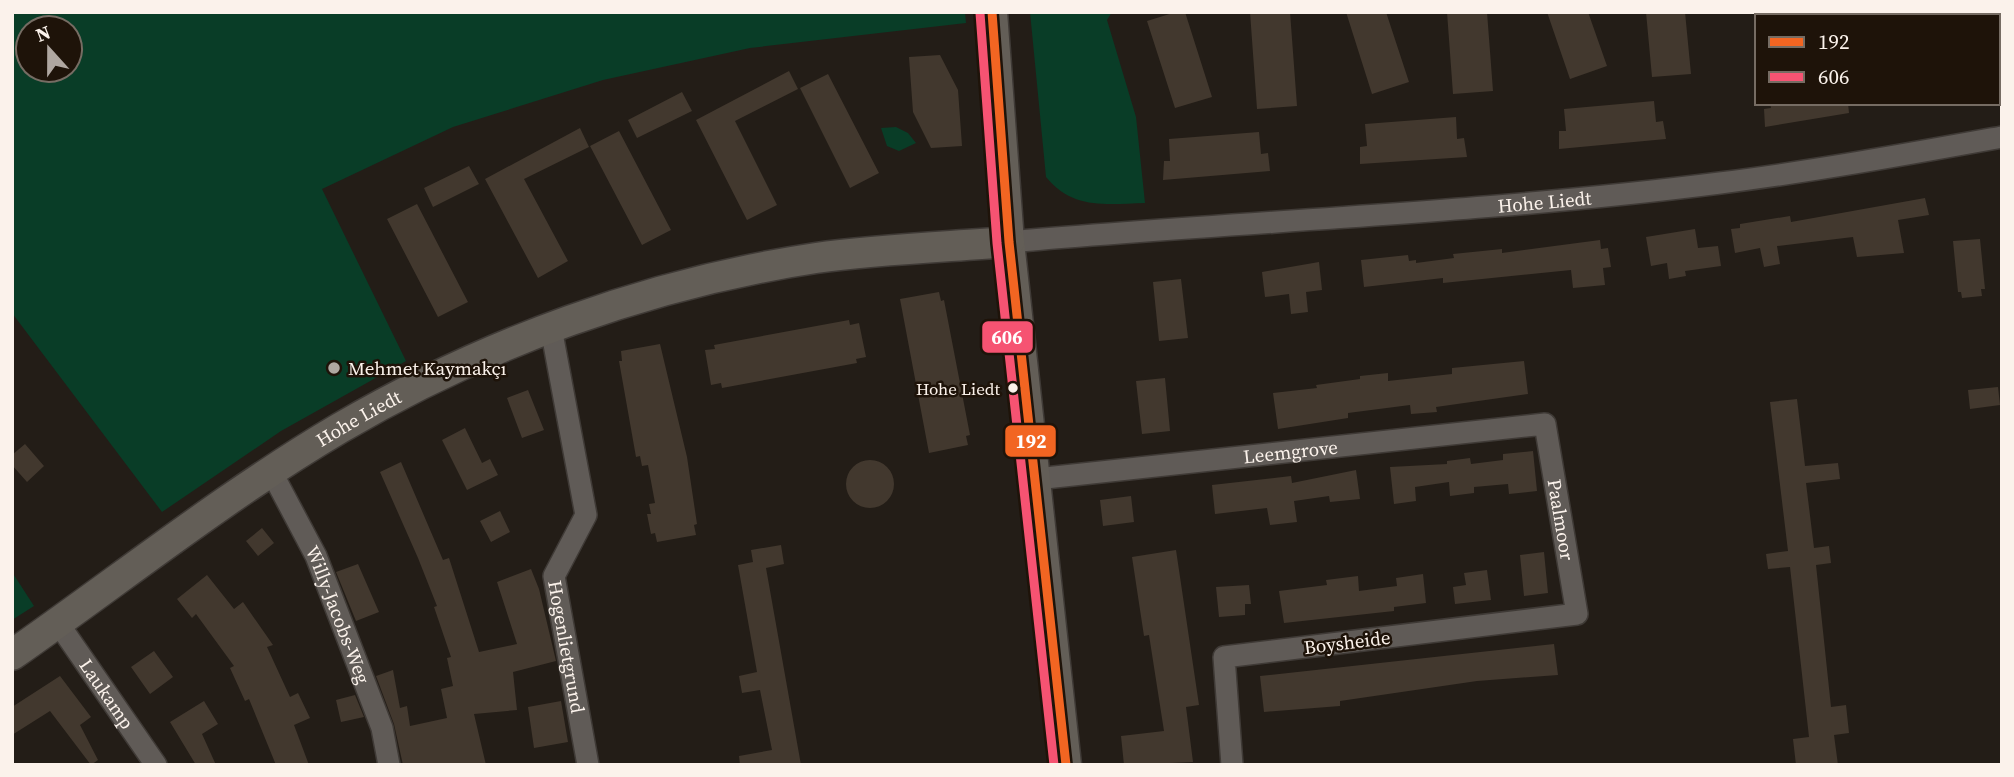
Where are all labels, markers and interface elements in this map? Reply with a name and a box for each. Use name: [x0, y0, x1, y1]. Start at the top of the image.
north arrow: [14, 14, 84, 84]
legend: [1755, 14, 2000, 105]
text: N: [32, 18, 54, 48]
text: 192: [1818, 27, 1850, 56]
text: 606: [1818, 62, 1850, 91]
street label: Hohe Liedt: [1497, 184, 1593, 219]
line badge: 606: [981, 320, 1034, 354]
text: 606: [992, 324, 1022, 350]
place label: Mehmet Kaymakçı: [348, 355, 507, 381]
marker: Mehmet Kaymakçı: [326, 360, 342, 376]
place label: Hohe Liedt: [916, 377, 1000, 401]
marker: Hohe Liedt: [1006, 381, 1020, 395]
street label: Hohe Liedt: [311, 383, 406, 453]
line badge: 192: [1004, 424, 1057, 458]
text: 192: [1016, 428, 1046, 454]
street label: Leemgrove: [1242, 433, 1339, 470]
street label: Paalmoor: [1541, 477, 1581, 562]
street label: Willy-Jacobs-Weg: [300, 541, 377, 688]
street label: Hogenlietgrund: [542, 578, 591, 715]
street label: Boysheide: [1302, 624, 1392, 660]
street label: Laukamp: [73, 653, 140, 734]

